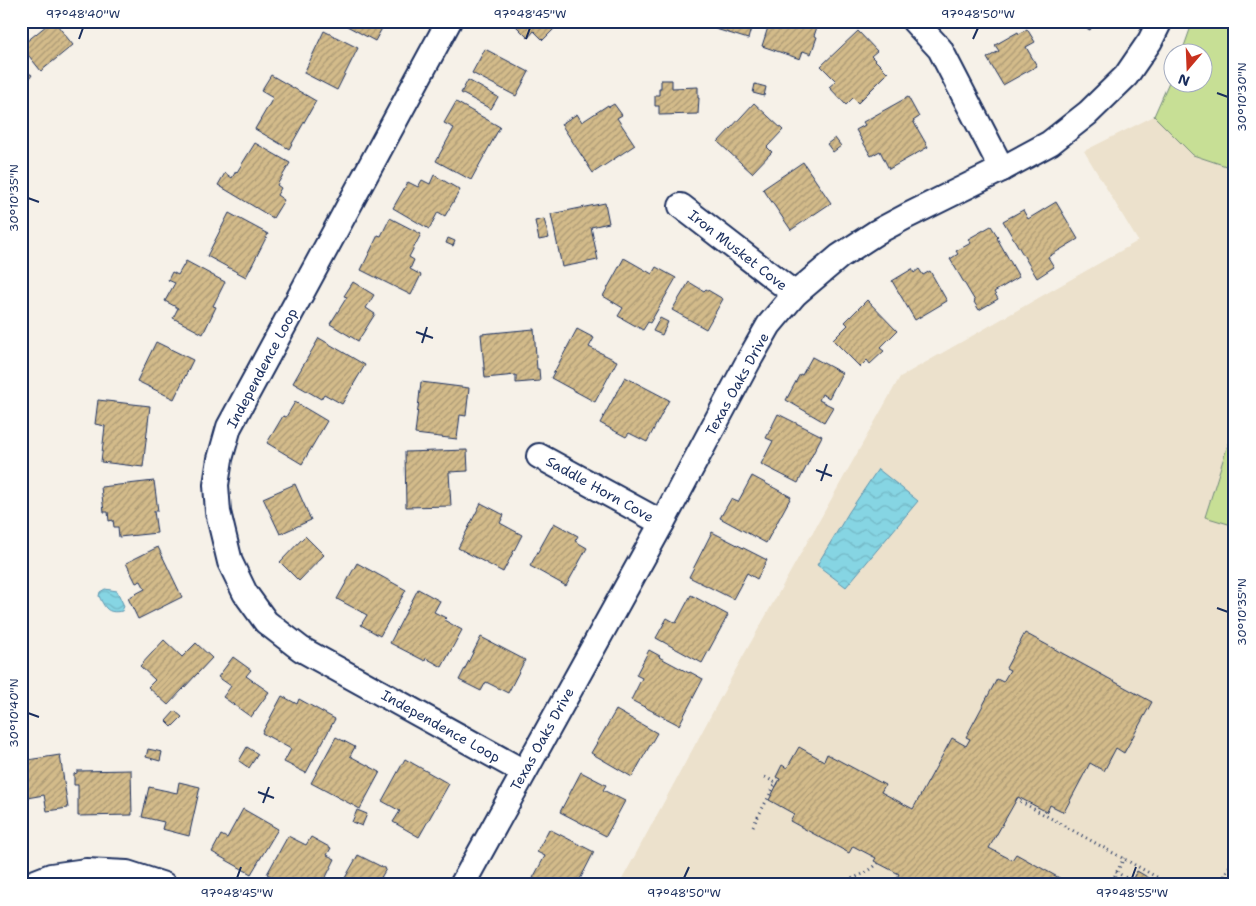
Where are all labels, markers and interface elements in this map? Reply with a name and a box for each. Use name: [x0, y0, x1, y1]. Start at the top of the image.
text: 97°48'40"W: [46, 6, 120, 22]
text: 97°48'45"W: [493, 6, 567, 22]
text: 97°48'50"W: [941, 6, 1015, 22]
north arrow: [1164, 42, 1214, 92]
text: 30°10'30"N: [1234, 62, 1250, 132]
text: N: [1176, 70, 1192, 91]
text: 30°10'35"N: [6, 164, 22, 232]
street label: Iron Musket Cove: [685, 206, 791, 294]
street label: Independence Loop: [223, 305, 301, 431]
street label: Texas Oaks Drive: [701, 329, 773, 439]
street label: Saddle Horn Cove: [543, 452, 657, 526]
text: 30°10'35"N: [1234, 578, 1250, 646]
text: 30°10'40"N: [6, 678, 22, 748]
street label: Texas Oaks Drive: [506, 684, 578, 794]
street label: Independence Loop: [378, 686, 504, 766]
text: 97°48'45"W: [200, 885, 274, 901]
text: 97°48'50"W: [647, 885, 721, 901]
text: 97°48'55"W: [1096, 885, 1168, 901]

